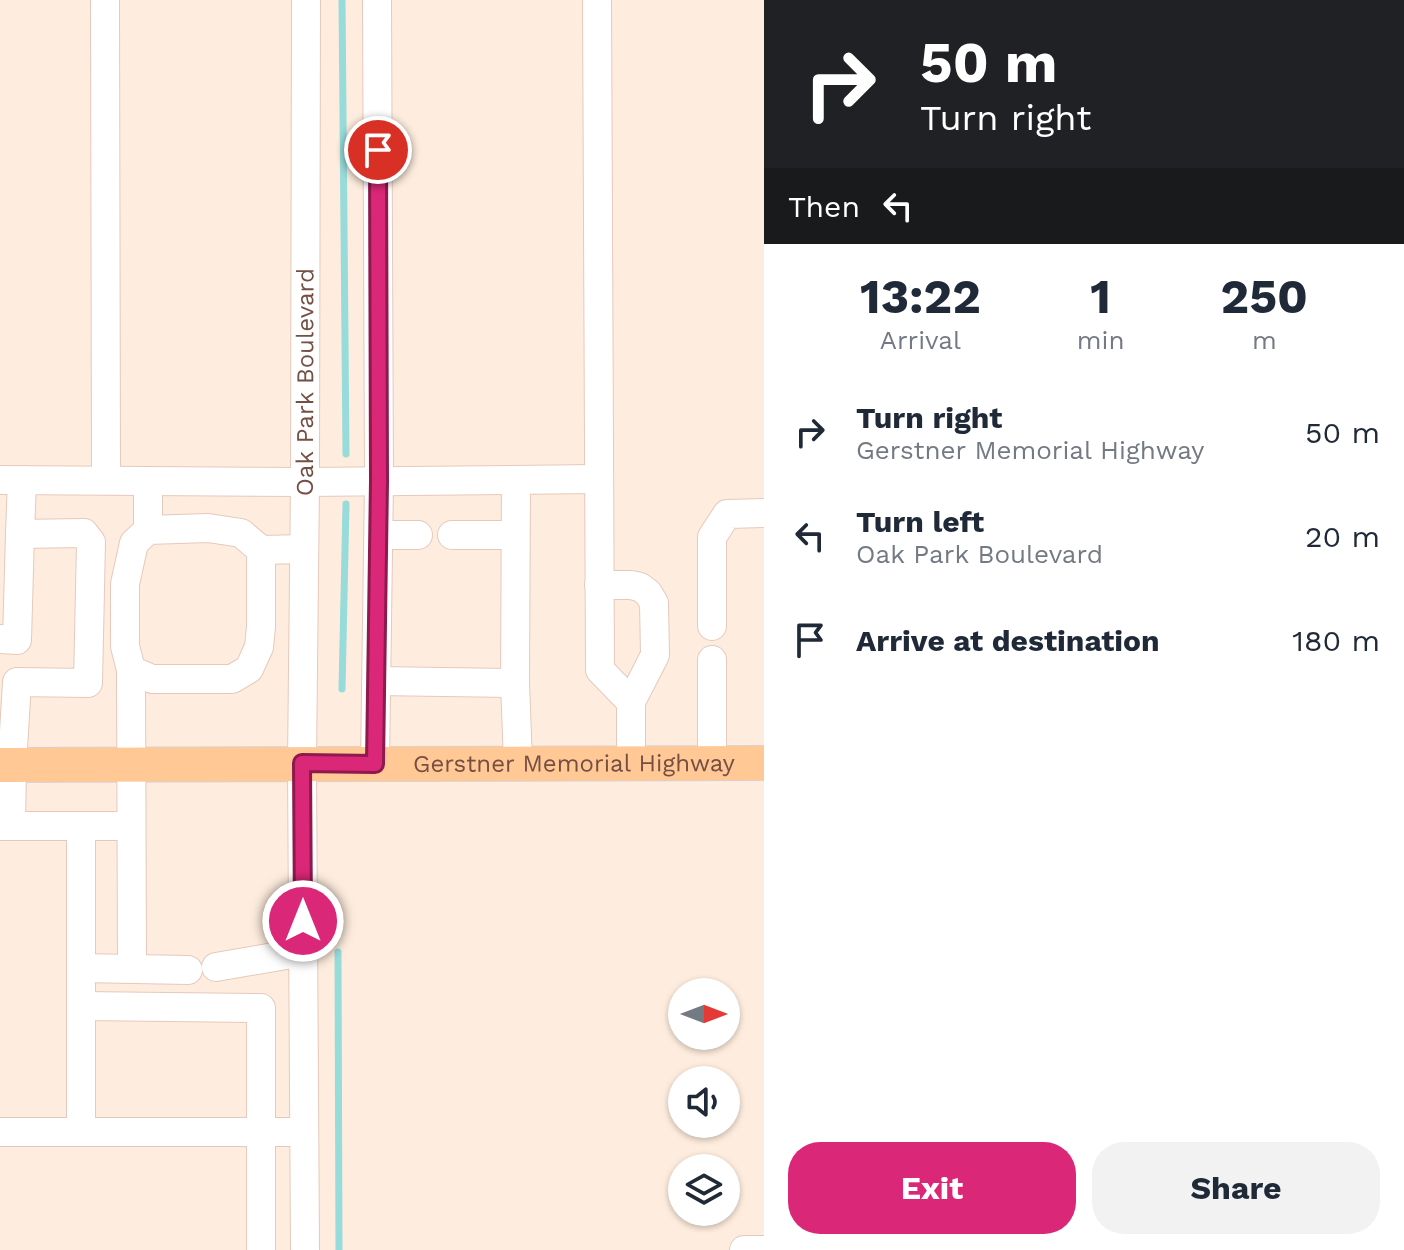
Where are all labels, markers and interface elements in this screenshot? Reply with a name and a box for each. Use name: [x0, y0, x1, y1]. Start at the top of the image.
text: 50 m: [920, 30, 1057, 96]
icon: right: [788, 32, 892, 136]
text: Turn right: [920, 97, 1091, 139]
pin: [344, 116, 412, 184]
icon: arrive: [356, 128, 400, 172]
icon: left: [876, 184, 920, 228]
text: Then: [788, 189, 860, 224]
street label: Oak Park Boulevard: [291, 268, 319, 496]
text: 13:22: [860, 268, 981, 325]
text: 1: [1090, 268, 1111, 325]
text: 250: [1221, 268, 1308, 325]
text: Arrival: [880, 325, 961, 355]
text: min: [1077, 325, 1125, 355]
text: m: [1252, 325, 1277, 355]
text: Turn right: [856, 400, 1002, 435]
icon: right: [788, 410, 832, 454]
text: 50 m: [1305, 415, 1380, 450]
text: Gerstner Memorial Highway: [856, 435, 1205, 465]
text: Turn left: [856, 504, 984, 539]
icon: left: [788, 514, 832, 558]
text: 20 m: [1305, 519, 1380, 554]
text: Oak Park Boulevard: [856, 539, 1103, 569]
icon: arrive: [788, 618, 832, 662]
text: Arrive at destination: [856, 623, 1160, 658]
text: 180 m: [1292, 623, 1380, 658]
street label: Gerstner Memorial Highway: [413, 749, 736, 778]
position arrow: [261, 879, 345, 963]
north arrow: [668, 978, 740, 1050]
map controls: [668, 978, 740, 1226]
button: sound: [668, 1066, 740, 1138]
button: Exit: [788, 1142, 1076, 1234]
button: Share: [1092, 1142, 1380, 1234]
button: layers: [668, 1154, 740, 1226]

